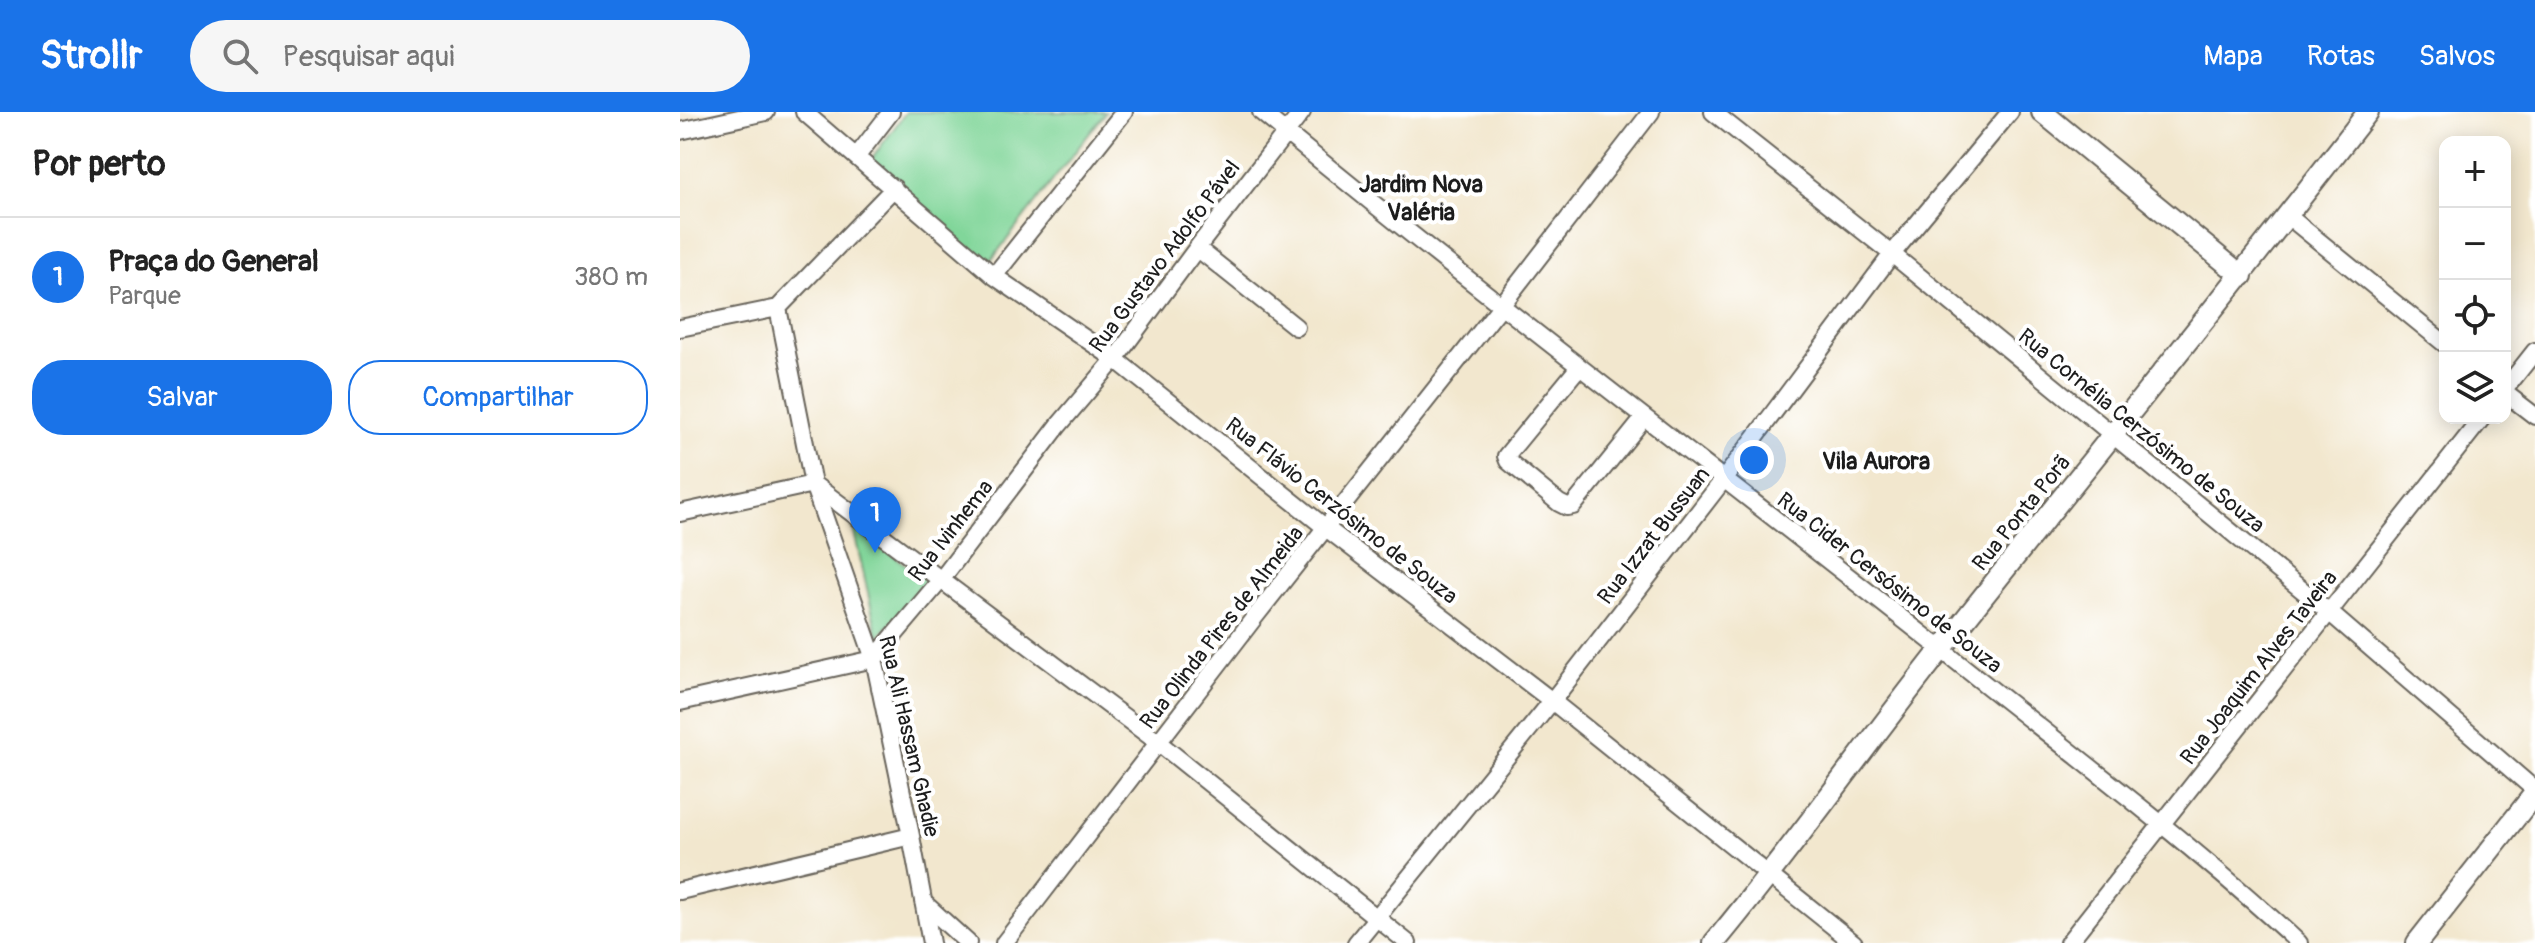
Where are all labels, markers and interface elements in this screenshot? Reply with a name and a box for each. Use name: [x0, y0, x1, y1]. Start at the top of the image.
search box: [190, 20, 750, 92]
text: Strollr: [40, 32, 142, 80]
icon: search: [218, 34, 262, 78]
text: Pesquisar aqui: [282, 38, 455, 75]
text: Mapa: [2203, 39, 2263, 74]
text: Rotas: [2307, 39, 2375, 74]
text: Salvos: [2419, 39, 2495, 74]
map controls: [2439, 136, 2511, 424]
button: +: [2439, 136, 2511, 208]
text: Por perto: [32, 143, 165, 186]
street label: Rua Gustavo Adolfo Pável: [1083, 155, 1246, 359]
district label: Jardim Nova Valéria: [1359, 170, 1483, 227]
button: −: [2439, 208, 2511, 280]
text: Praça do General: [108, 243, 319, 280]
text: 1: [53, 261, 63, 293]
text: 380 m: [574, 261, 648, 293]
text: Parque: [108, 280, 181, 312]
button: locate: [2439, 280, 2511, 352]
street label: Rua Cornélia Cerzósimo de Souza: [2012, 323, 2270, 539]
button: layers: [2439, 352, 2511, 424]
button: Salvar: [32, 360, 332, 435]
button: Compartilhar: [348, 360, 648, 435]
street label: Rua Flávio Cerzósimo de Souza: [1220, 411, 1463, 610]
your location: [1734, 440, 1774, 480]
district label: Vila Aurora: [1822, 447, 1930, 476]
street label: Rua Ponta Porã: [1966, 449, 2077, 577]
street label: Rua Izzat Bussuan: [1591, 461, 1716, 610]
street label: Rua Ivinhema: [902, 474, 999, 587]
street label: Rua Cider Cersósimo de Souza: [1771, 486, 2008, 679]
pin: 1: [849, 487, 901, 553]
street label: Rua Olinda Pires de Almeida: [1134, 520, 1310, 735]
street label: Rua Joaquim Alves Taveira: [2174, 565, 2343, 770]
street label: Rua Ali Hassam Ghadie: [872, 633, 946, 840]

